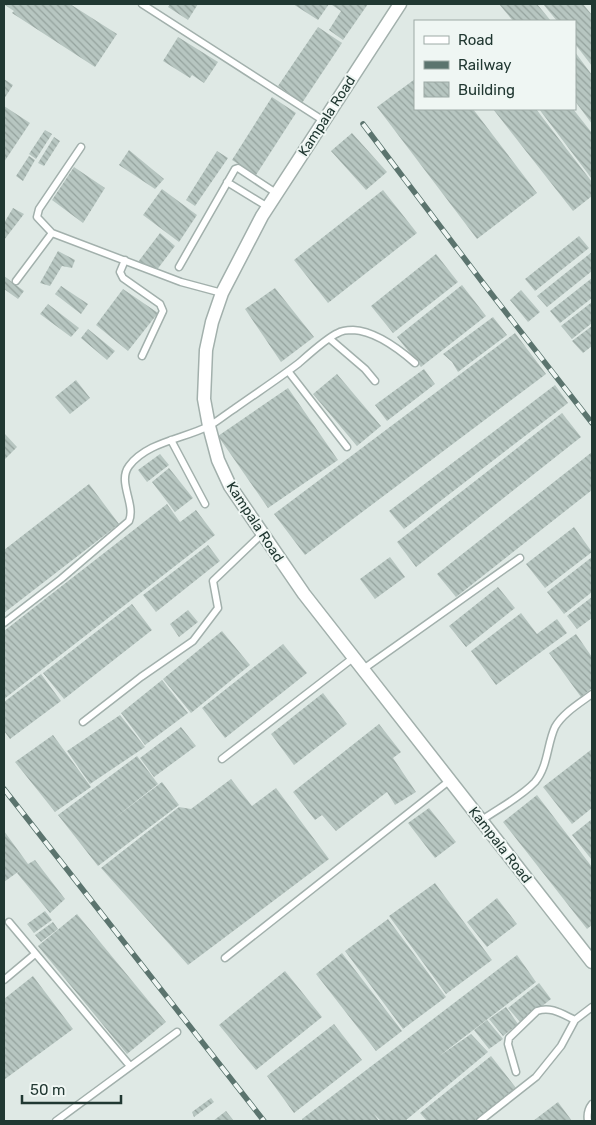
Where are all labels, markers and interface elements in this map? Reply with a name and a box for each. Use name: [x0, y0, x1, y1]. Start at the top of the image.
legend: [414, 20, 576, 110]
text: Road: [458, 31, 494, 49]
text: Railway: [458, 56, 512, 74]
street label: Kampala Road: [295, 73, 359, 159]
text: Building: [458, 81, 515, 99]
street label: Kampala Road: [223, 479, 287, 565]
street label: Kampala Road: [465, 803, 535, 887]
scale bar: [22, 1072, 121, 1104]
text: 50 m: [30, 1081, 65, 1099]

